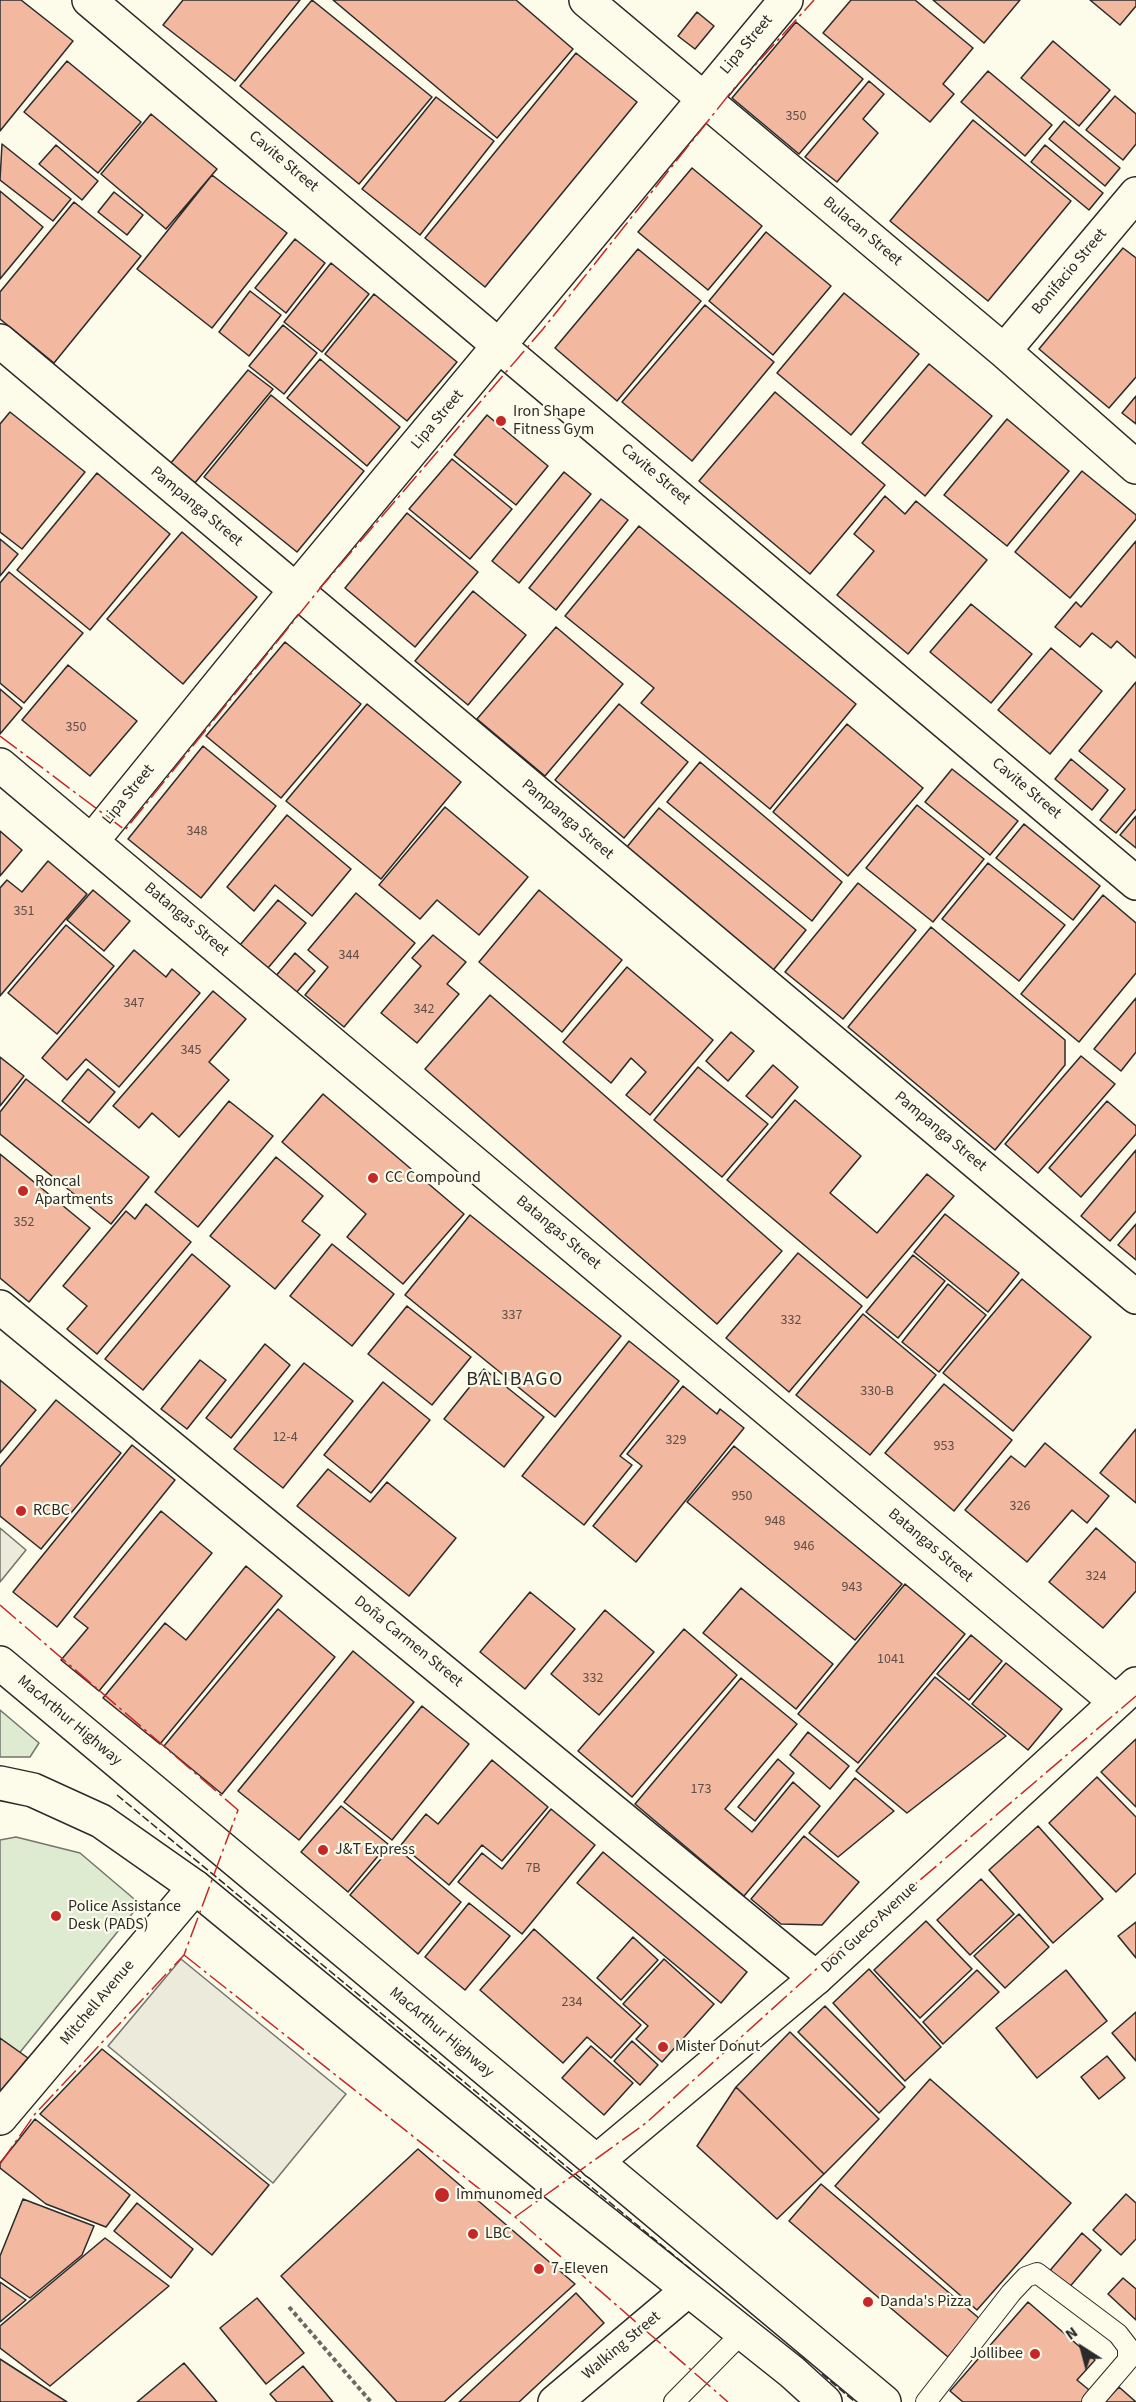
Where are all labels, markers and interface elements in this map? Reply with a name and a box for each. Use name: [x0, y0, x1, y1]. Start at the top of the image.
street label: Lipa Street: [717, 11, 777, 79]
house number: 350: [786, 109, 806, 125]
street label: Cavite Street: [244, 127, 322, 197]
street label: Bulacan Street: [818, 193, 906, 271]
street label: Bonifacio Street: [1028, 225, 1112, 319]
street label: Lipa Street: [408, 386, 468, 454]
place label: Iron Shape Fitness Gym: [513, 402, 594, 440]
marker: Iron Shape Fitness Gym: [494, 414, 508, 428]
street label: Cavite Street: [616, 440, 694, 510]
street label: Pampanga Street: [146, 463, 246, 551]
house number: 350: [66, 720, 86, 736]
street label: Cavite Street: [987, 754, 1065, 824]
street label: Lipa Street: [99, 761, 159, 829]
street label: Pampanga Street: [517, 776, 617, 864]
house number: 348: [187, 824, 207, 840]
street label: Batangas Street: [140, 879, 232, 961]
house number: 351: [14, 904, 34, 920]
house number: 344: [339, 948, 359, 964]
house number: 347: [124, 996, 144, 1012]
house number: 342: [414, 1002, 434, 1018]
house number: 345: [181, 1043, 201, 1059]
street label: Pampanga Street: [890, 1088, 990, 1176]
place label: CC Compound: [385, 1168, 481, 1188]
marker: CC Compound: [366, 1171, 380, 1185]
place label: Roncal Apartments: [35, 1172, 113, 1210]
marker: Roncal Apartments: [16, 1184, 30, 1198]
street label: Batangas Street: [512, 1192, 604, 1274]
house number: 352: [14, 1215, 34, 1231]
house number: 337: [502, 1308, 522, 1324]
house number: 332: [781, 1313, 801, 1329]
district label: BALIBAGO: [466, 1369, 564, 1393]
house number: 330-B: [860, 1384, 894, 1400]
house number: 12-4: [272, 1430, 298, 1446]
house number: 329: [666, 1433, 686, 1449]
house number: 953: [934, 1439, 954, 1455]
house number: 950: [732, 1489, 752, 1505]
house number: 326: [1010, 1499, 1030, 1515]
place label: RCBC: [33, 1501, 70, 1521]
marker: RCBC: [14, 1504, 28, 1518]
street label: Batangas Street: [884, 1505, 976, 1587]
house number: 948: [765, 1514, 785, 1530]
house number: 946: [794, 1539, 814, 1555]
house number: 324: [1086, 1569, 1106, 1585]
house number: 943: [842, 1580, 862, 1596]
street label: Doña Carmen Street: [350, 1592, 466, 1692]
house number: 1041: [877, 1652, 905, 1668]
house number: 332: [583, 1671, 603, 1687]
street label: MacArthur Highway: [13, 1672, 125, 1770]
house number: 173: [691, 1782, 711, 1798]
place label: J&T Express: [335, 1840, 415, 1860]
marker: J&T Express: [316, 1843, 330, 1857]
house number: 7B: [525, 1861, 541, 1877]
street label: Don Gueco Avenue: [818, 1878, 922, 1978]
place label: Police Assistance Desk (PADS): [68, 1897, 181, 1935]
marker: Police Assistance Desk (PADS): [49, 1909, 63, 1923]
street label: Mitchell Avenue: [57, 1956, 139, 2050]
street label: MacArthur Highway: [385, 1984, 497, 2082]
house number: 234: [562, 1995, 582, 2011]
place label: Mister Donut: [675, 2037, 760, 2057]
marker: Mister Donut: [656, 2040, 670, 2054]
place label: Immunomed: [456, 2185, 543, 2205]
marker: Immunomed: [433, 2186, 451, 2204]
place label: LBC: [485, 2224, 511, 2244]
marker: LBC: [466, 2227, 480, 2241]
place label: 7-Eleven: [551, 2259, 609, 2279]
marker: 7-Eleven: [532, 2262, 546, 2276]
place label: Danda's Pizza: [880, 2292, 971, 2312]
marker: Danda's Pizza: [861, 2295, 875, 2309]
street label: Walking Street: [579, 2308, 665, 2384]
north arrow: [1052, 2318, 1112, 2378]
text: N: [1061, 2321, 1082, 2345]
place label: Jollibee: [970, 2344, 1023, 2364]
marker: Jollibee: [1028, 2347, 1042, 2361]

